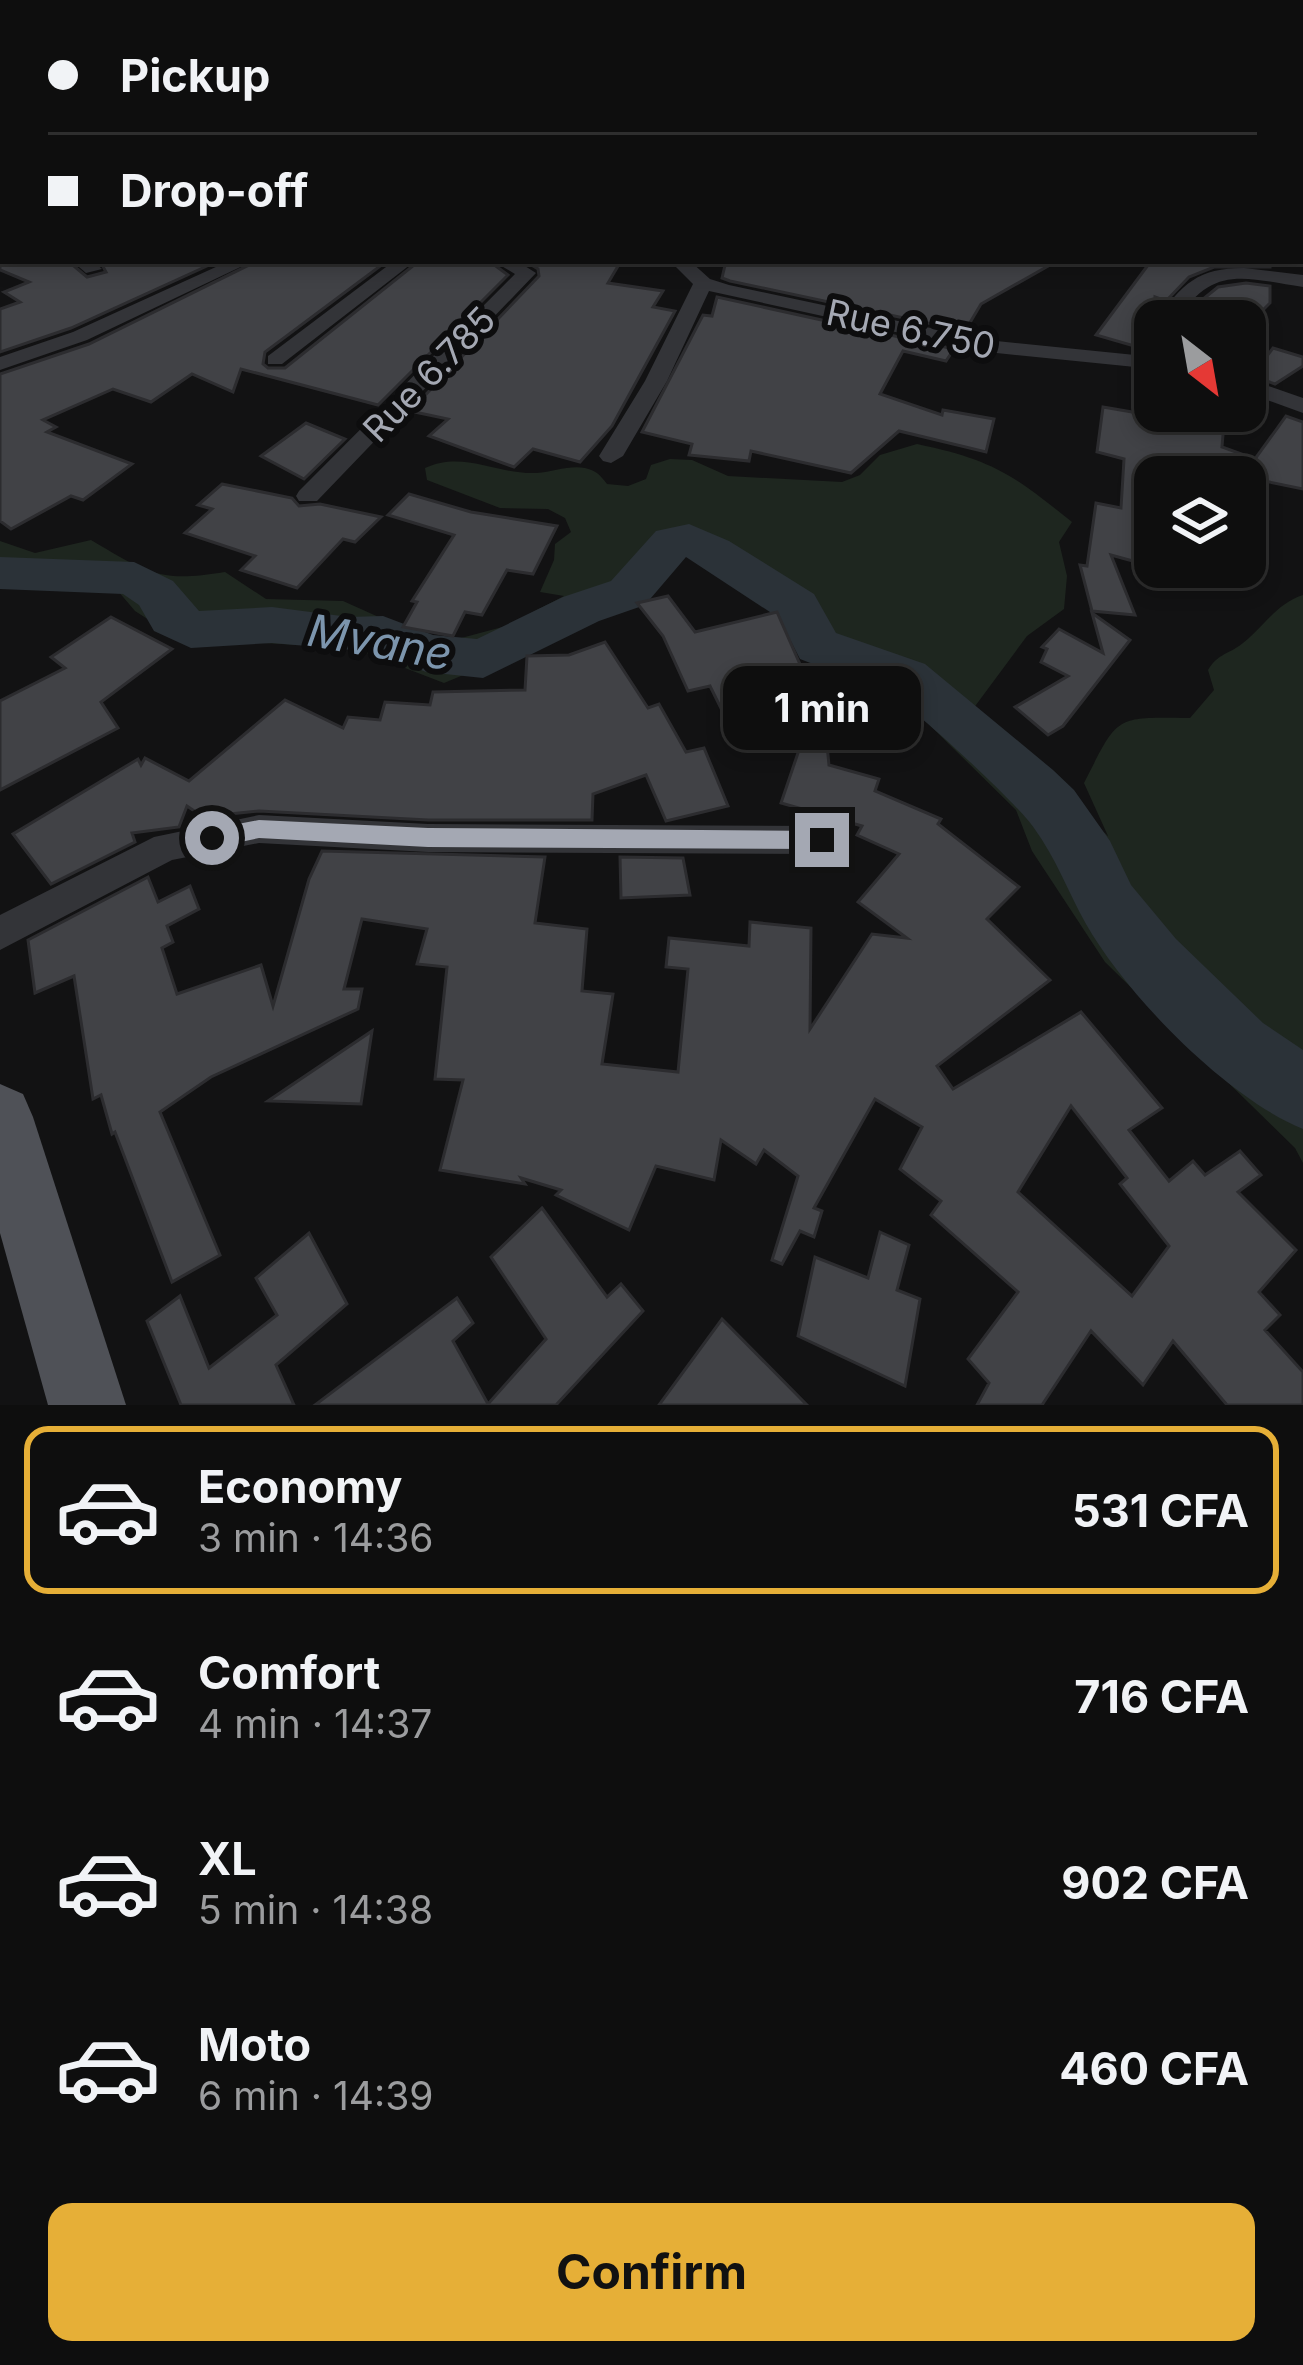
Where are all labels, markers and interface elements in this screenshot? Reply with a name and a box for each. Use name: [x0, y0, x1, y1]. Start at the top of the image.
text: Pickup: [120, 48, 270, 103]
text: Drop-off: [120, 163, 308, 218]
street label: Rue 6.750: [823, 290, 999, 368]
street label: Rue 6.785: [354, 297, 504, 451]
north arrow: [1134, 300, 1266, 432]
map controls: [1134, 300, 1266, 588]
button: layers: [1134, 456, 1266, 588]
water label: Mvane: [304, 602, 456, 681]
callout: 1 min: [723, 666, 921, 750]
text: 1 min: [774, 684, 870, 731]
route start: [185, 811, 239, 865]
route end: [795, 813, 849, 867]
icon: car: [54, 1456, 162, 1564]
text: Economy: [198, 1459, 402, 1514]
text: 531 CFA: [1072, 1483, 1249, 1538]
text: 3 min · 14:36: [198, 1514, 433, 1561]
icon: car: [54, 1642, 162, 1750]
text: Comfort: [198, 1645, 380, 1700]
text: 716 CFA: [1074, 1669, 1249, 1724]
text: 4 min · 14:37: [198, 1700, 432, 1747]
icon: car: [54, 1828, 162, 1936]
text: XL: [198, 1831, 257, 1886]
text: 902 CFA: [1061, 1855, 1249, 1910]
text: 5 min · 14:38: [198, 1886, 433, 1933]
icon: car: [54, 2014, 162, 2122]
text: Moto: [198, 2017, 311, 2072]
text: 460 CFA: [1059, 2041, 1249, 2096]
text: 6 min · 14:39: [198, 2072, 434, 2119]
button: Confirm: [48, 2203, 1255, 2341]

